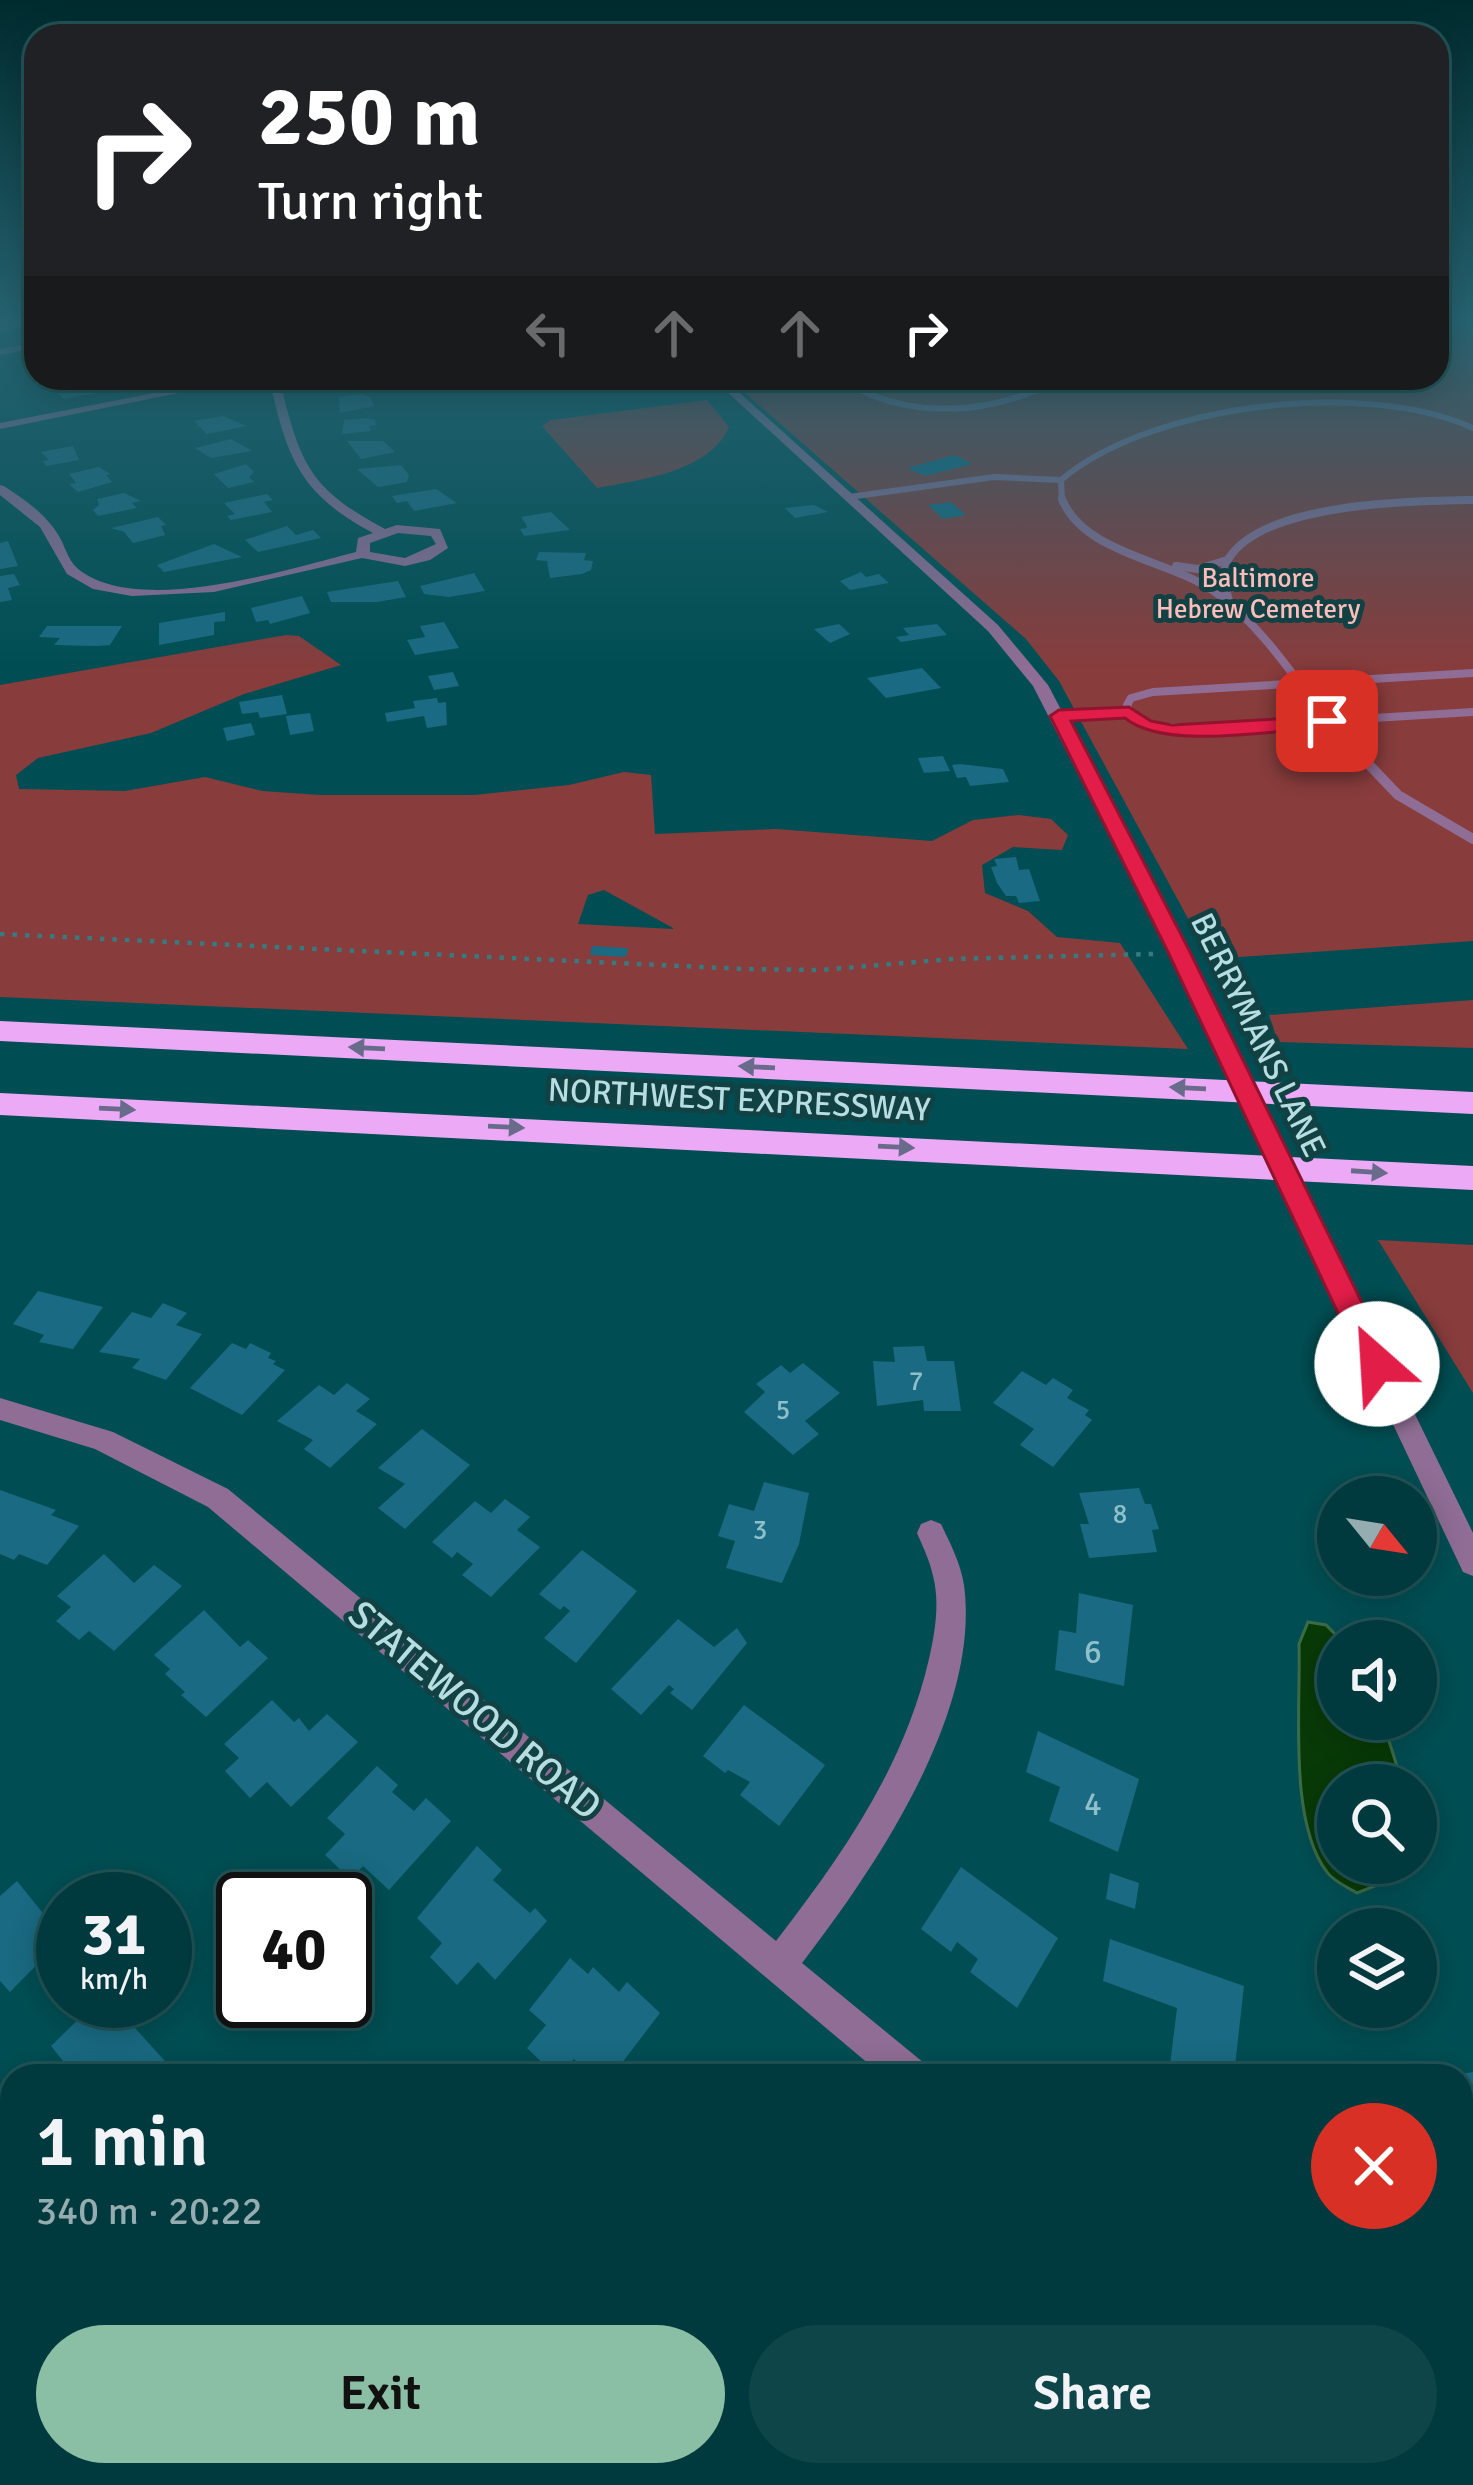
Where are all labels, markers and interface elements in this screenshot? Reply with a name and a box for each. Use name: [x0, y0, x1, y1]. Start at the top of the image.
text: 250 m: [258, 65, 480, 169]
icon: right: [60, 72, 216, 228]
text: Turn right: [258, 168, 483, 235]
icon: left: [515, 300, 581, 366]
icon: ahead: [641, 300, 707, 366]
icon: ahead: [767, 300, 833, 366]
icon: right: [893, 300, 959, 366]
park label: Baltimore Hebrew Cemetery: [1156, 562, 1361, 626]
pin: [1276, 670, 1378, 772]
icon: arrive: [1294, 688, 1360, 754]
street label: BERRYMANS LANE: [1181, 906, 1335, 1164]
one-way arrow: [347, 1038, 385, 1057]
one-way arrow: [737, 1057, 775, 1076]
street label: NORTHWEST EXPRESSWAY: [547, 1070, 932, 1131]
one-way arrow: [1168, 1078, 1206, 1097]
one-way arrow: [99, 1100, 137, 1119]
one-way arrow: [488, 1118, 526, 1137]
one-way arrow: [878, 1138, 916, 1157]
one-way arrow: [1351, 1162, 1388, 1181]
position arrow: [1314, 1301, 1440, 1427]
house number: 7: [909, 1365, 923, 1398]
house number: 5: [776, 1394, 790, 1427]
north arrow: [1317, 1476, 1437, 1596]
map controls: [1317, 1476, 1437, 2028]
house number: 8: [1113, 1498, 1127, 1531]
house number: 3: [753, 1514, 767, 1547]
street label: STATEWOOD ROAD: [339, 1590, 611, 1830]
button: sound: [1317, 1620, 1437, 1740]
house number: 6: [1084, 1632, 1102, 1673]
button: search: [1317, 1764, 1437, 1884]
house number: 4: [1084, 1784, 1102, 1825]
speed limit sign: 40: [216, 1872, 372, 2028]
text: 31: [82, 1898, 146, 1972]
button: layers: [1317, 1908, 1437, 2028]
text: km/h: [80, 1961, 148, 1998]
text: 1 min: [36, 2097, 208, 2186]
button: close: [1311, 2103, 1437, 2229]
text: 340 m · 20:22: [36, 2187, 263, 2235]
button: Exit: [36, 2325, 725, 2463]
button: Share: [749, 2325, 1437, 2463]

